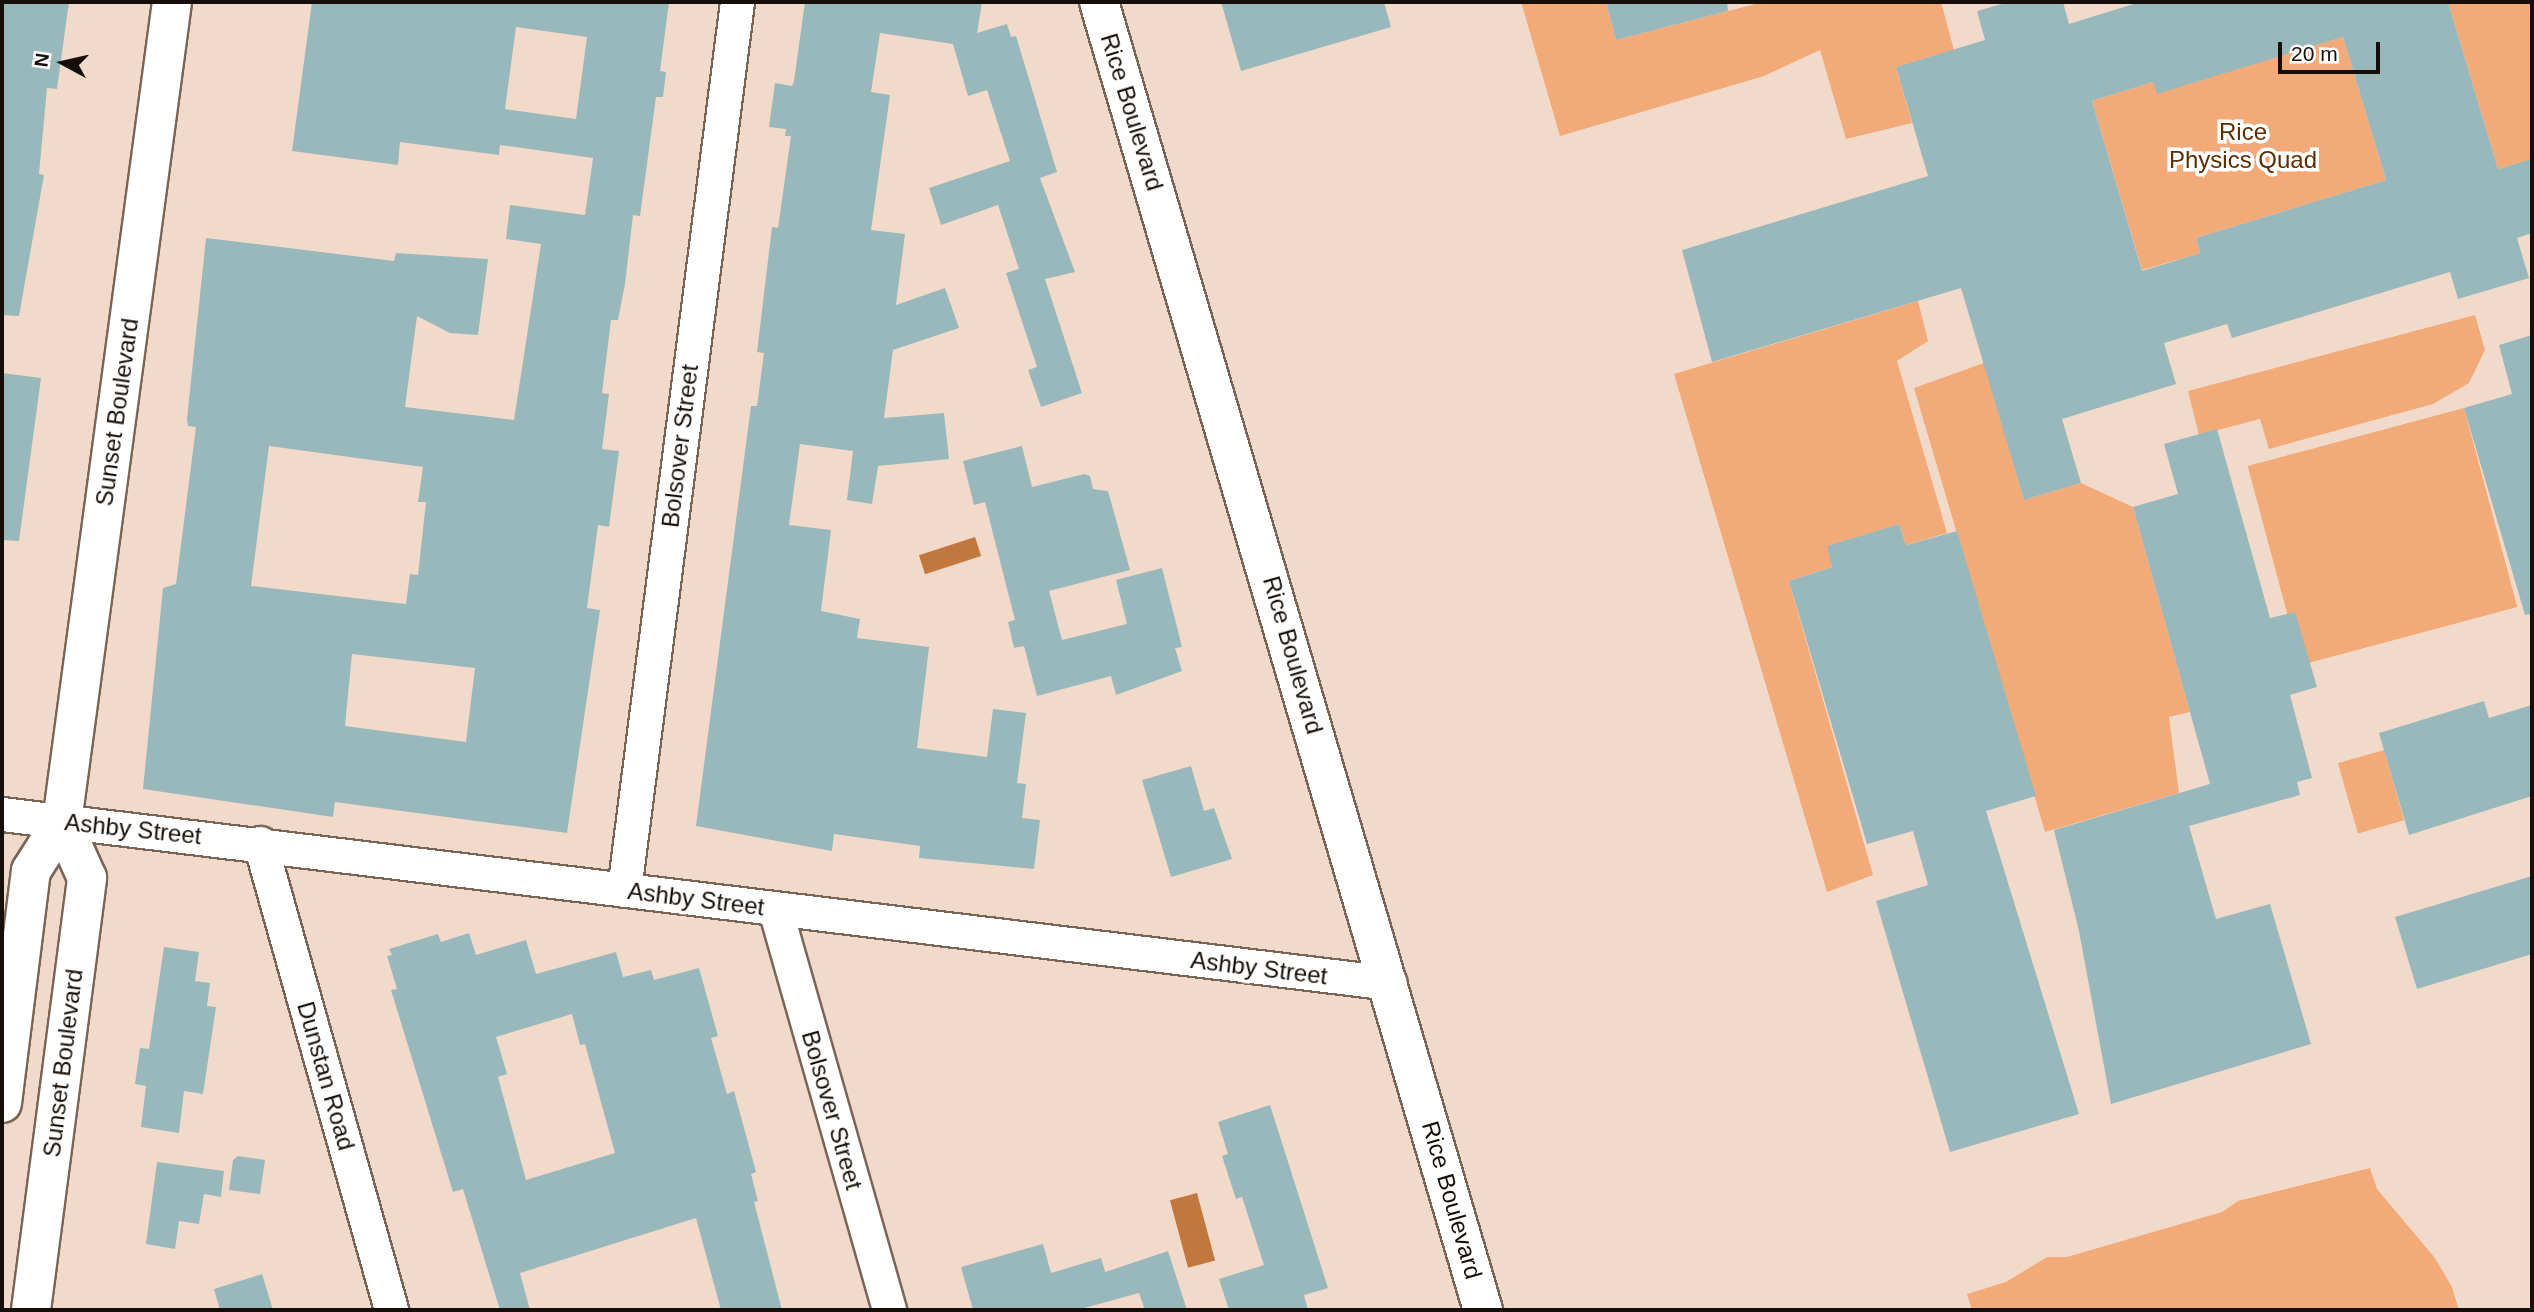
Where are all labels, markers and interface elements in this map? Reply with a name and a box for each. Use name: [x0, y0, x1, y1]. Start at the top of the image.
north arrow: [28, 28, 98, 98]
scale bar: [2282, 28, 2384, 72]
street label: Rice Boulevard: [1094, 30, 1170, 194]
text: 20 m: [2291, 42, 2338, 65]
text: N: [30, 52, 53, 68]
park label: Rice Physics Quad: [2169, 118, 2317, 174]
street label: Sunset Boulevard: [90, 316, 144, 508]
street label: Bolsover Street: [656, 363, 704, 529]
street label: Rice Boulevard: [1257, 573, 1329, 737]
street label: Ashby Street: [63, 807, 203, 851]
street label: Ashby Street: [626, 876, 766, 922]
street label: Ashby Street: [1189, 945, 1329, 991]
street label: Sunset Boulevard: [37, 967, 89, 1159]
street label: Dunstan Road: [291, 998, 361, 1154]
street label: Bolsover Street: [796, 1027, 868, 1193]
street label: Rice Boulevard: [1416, 1118, 1488, 1282]

